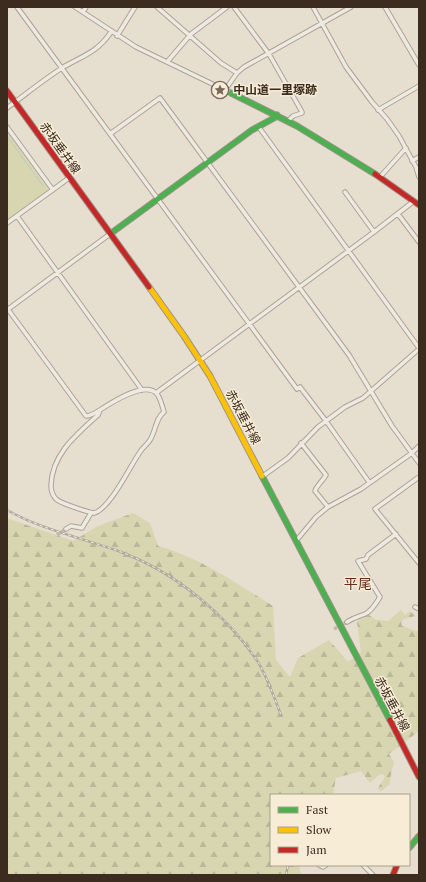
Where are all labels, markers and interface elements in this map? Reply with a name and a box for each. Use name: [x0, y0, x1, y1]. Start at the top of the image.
place icon: 中山道一里塚跡: [210, 80, 230, 100]
place label: 中山道一里塚跡: [233, 82, 317, 97]
street label: 赤坂垂井線: [37, 119, 84, 176]
street label: 赤坂垂井線: [223, 387, 264, 447]
district label: 平尾: [344, 574, 372, 593]
street label: 赤坂垂井線: [372, 674, 413, 734]
legend: [270, 794, 410, 866]
text: Fast: [306, 802, 329, 817]
text: Slow: [306, 822, 332, 837]
text: Jam: [306, 842, 327, 857]

